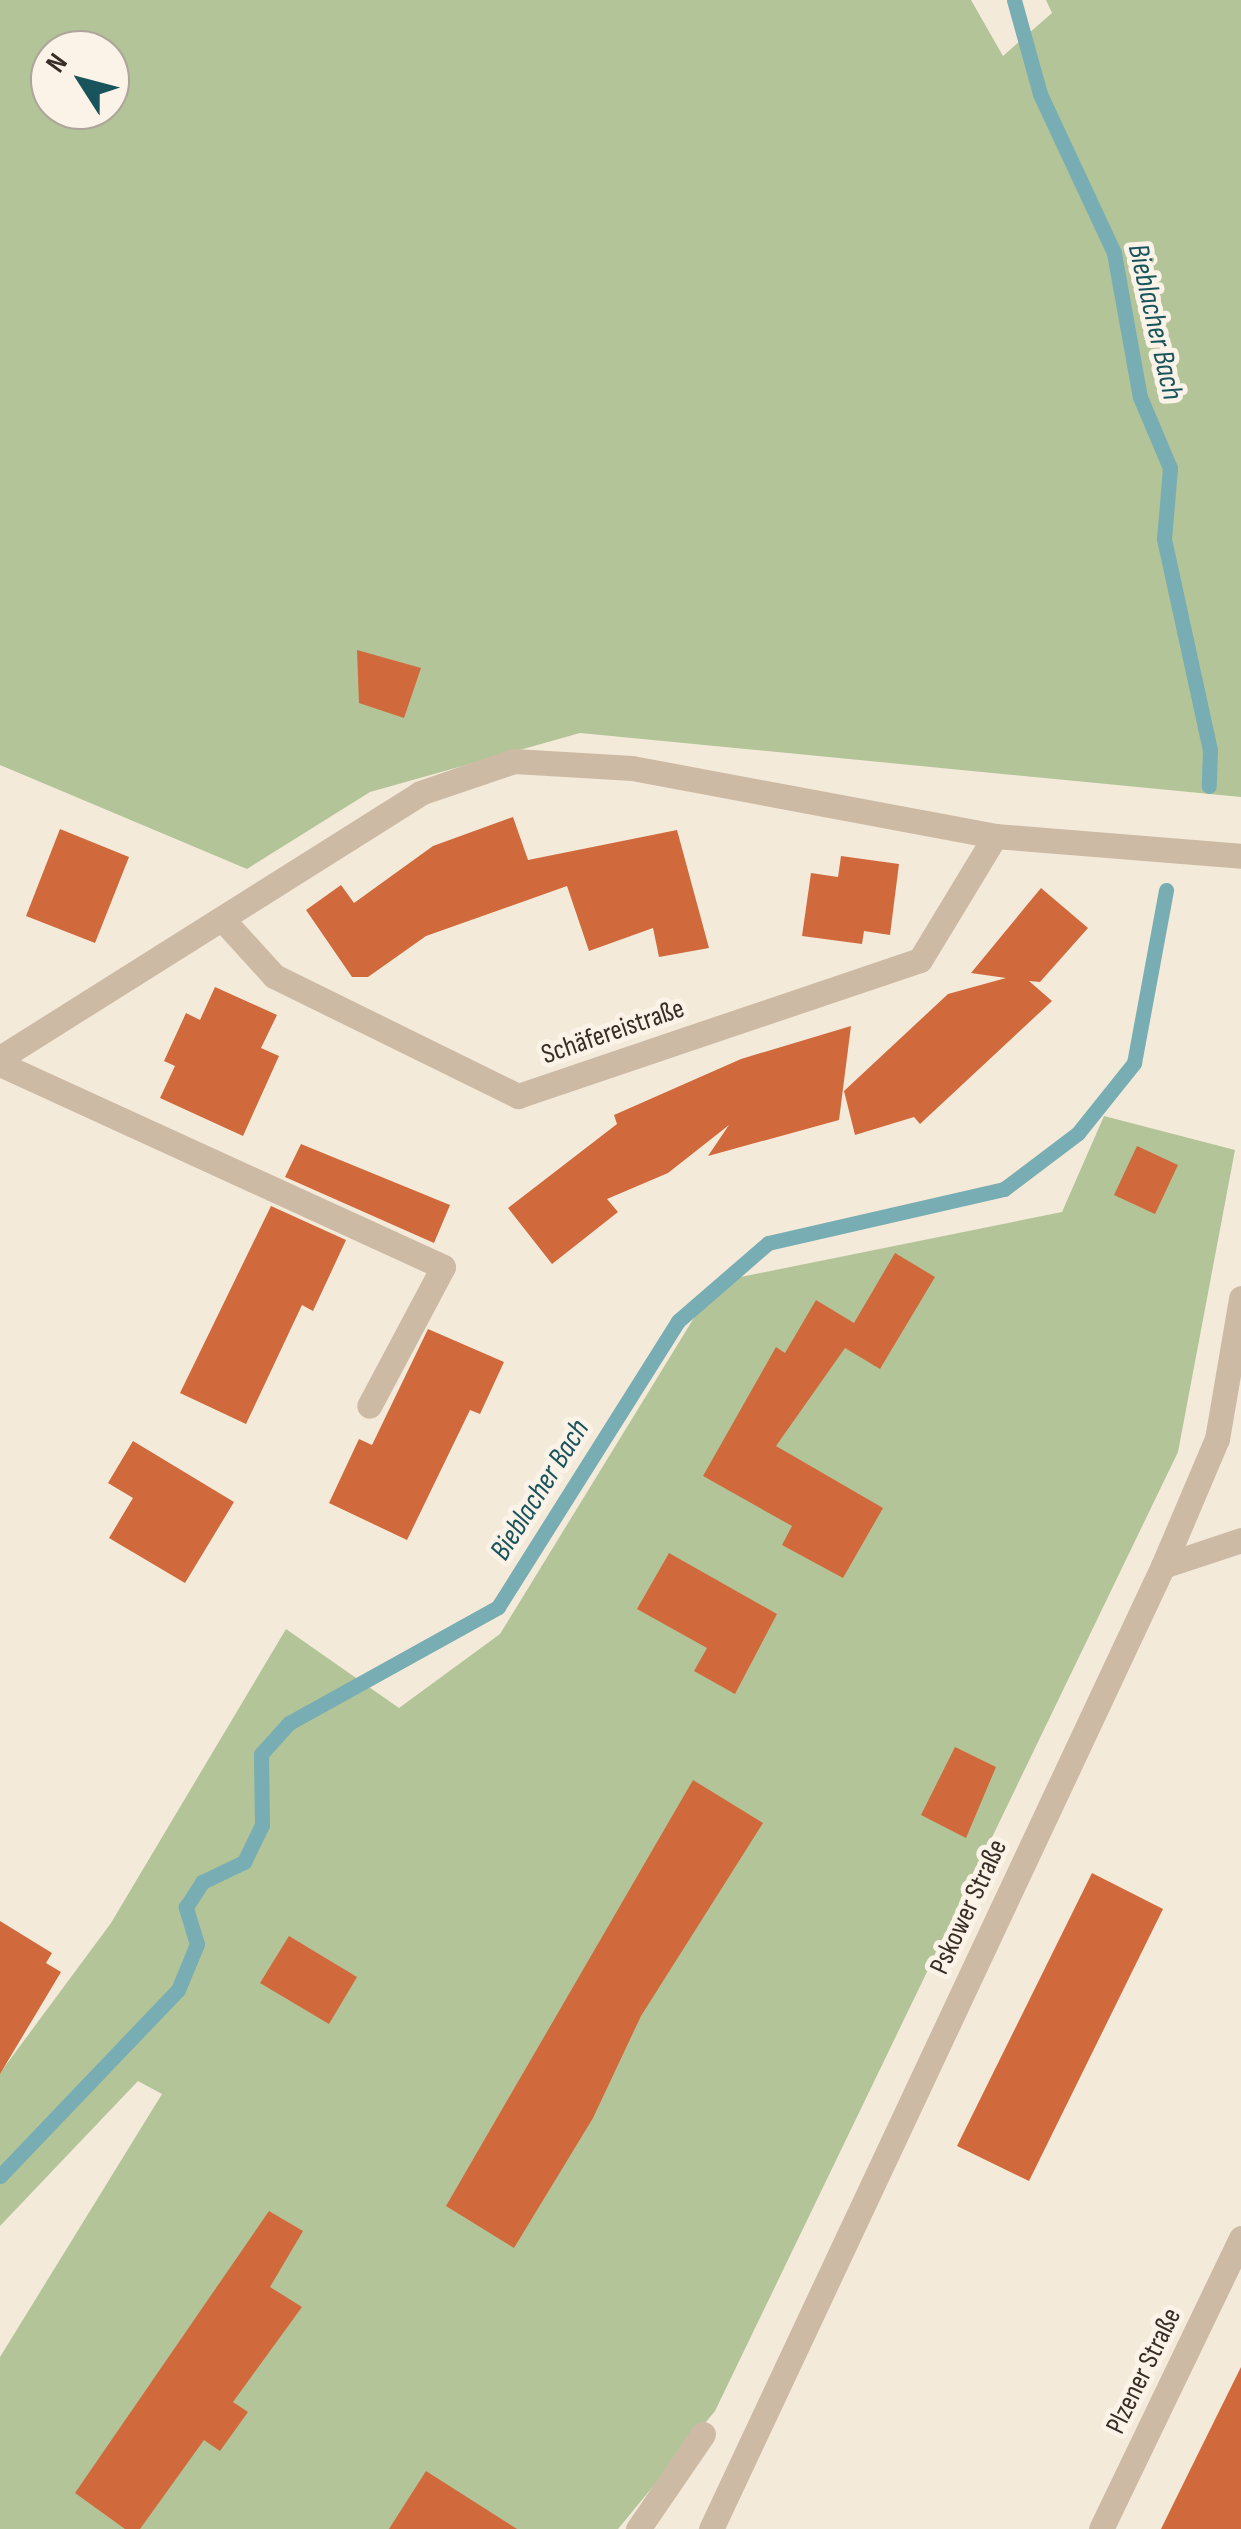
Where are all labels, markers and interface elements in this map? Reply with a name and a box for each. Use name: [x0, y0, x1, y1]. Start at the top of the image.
north arrow: [30, 30, 130, 130]
text: N: [39, 48, 75, 79]
water label: Bieblacher Bach: [1120, 241, 1190, 403]
street label: Schäfereistraße: [537, 992, 689, 1072]
water label: Bieblacher Bach: [483, 1413, 597, 1567]
street label: Pskower Straße: [923, 1834, 1015, 1980]
street label: Plzener Straße: [1099, 2303, 1189, 2439]

